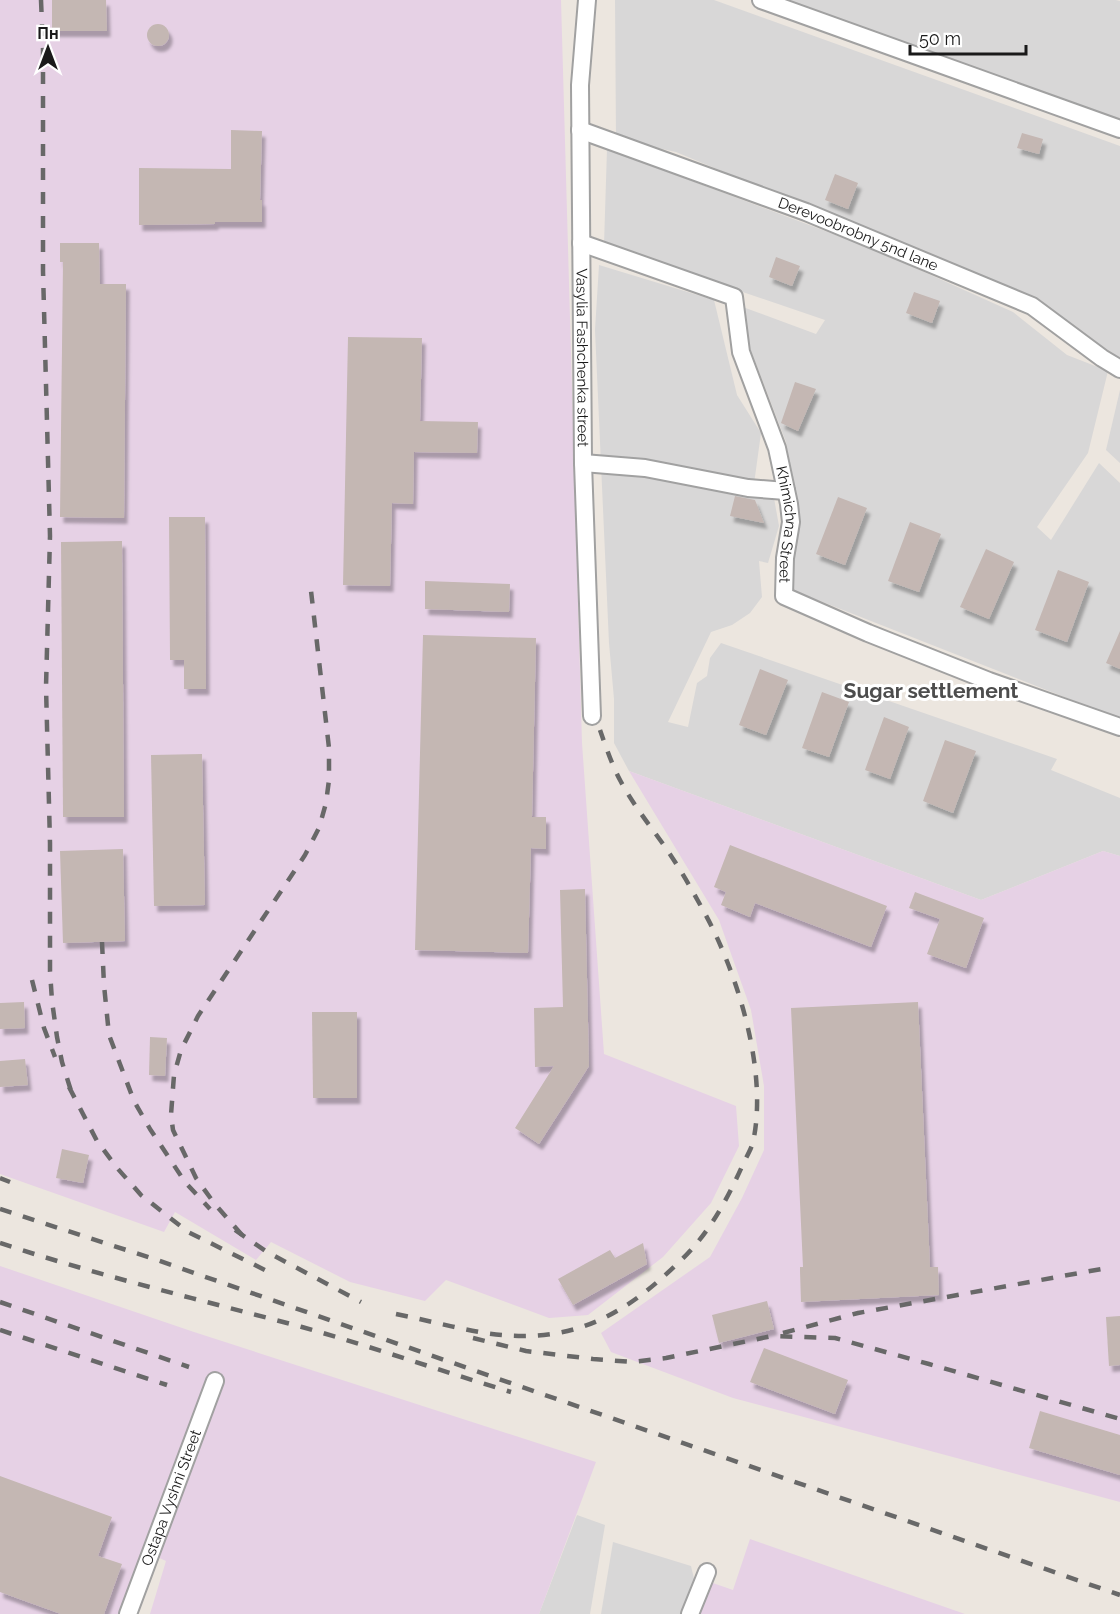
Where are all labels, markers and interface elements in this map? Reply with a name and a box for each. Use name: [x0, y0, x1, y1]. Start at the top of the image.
north arrow: [18, 18, 78, 78]
scale bar: [910, 18, 1026, 56]
text: Пн: [37, 24, 59, 43]
text: 50 m: [919, 28, 961, 49]
street label: Derevoobrobny 5nd lane: [776, 194, 941, 275]
street label: Vasylia Fashchenka street: [572, 268, 592, 447]
street label: Khimichna Street: [772, 464, 800, 583]
district label: Sugar settlement: [844, 678, 1018, 703]
street label: Ostapa Vyshni Street: [138, 1427, 205, 1568]

